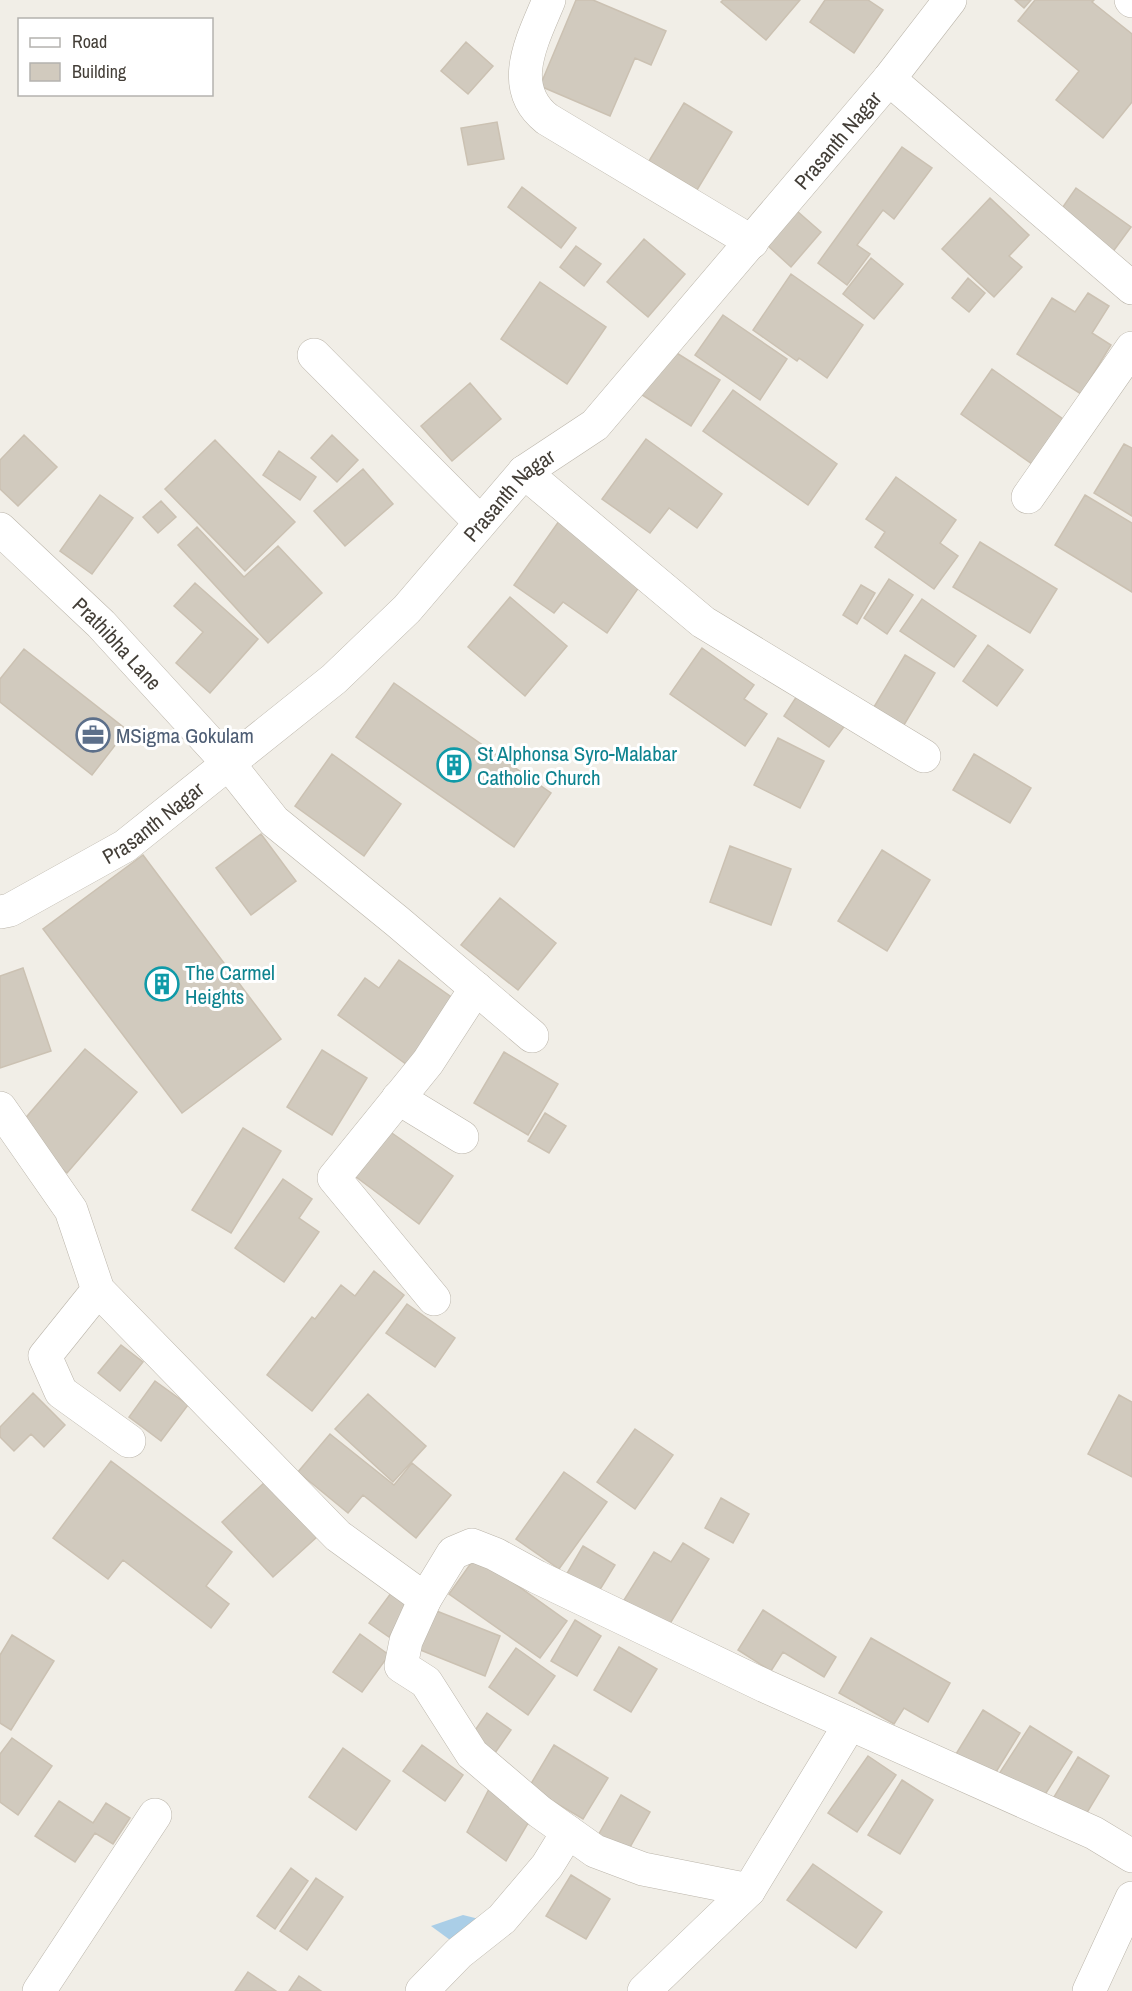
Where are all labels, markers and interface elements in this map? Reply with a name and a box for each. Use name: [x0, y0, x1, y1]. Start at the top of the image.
legend: [18, 18, 213, 96]
text: Road: [72, 29, 107, 54]
text: Building: [72, 59, 127, 84]
street label: Prasanth Nagar: [787, 84, 888, 195]
street label: Prasanth Nagar: [456, 441, 560, 548]
street label: Prathibha Lane: [67, 590, 169, 696]
office icon: MSigma Gokulam: [75, 717, 111, 753]
place label: MSigma Gokulam: [116, 721, 254, 750]
place label: St Alphonsa Syro-Malabar Catholic Church: [477, 739, 677, 792]
building icon: St Alphonsa Syro-Malabar Catholic Church: [436, 747, 472, 783]
street label: Prasanth Nagar: [97, 774, 210, 870]
place label: The Carmel Heights: [185, 958, 275, 1011]
building icon: The Carmel Heights: [144, 966, 180, 1002]

